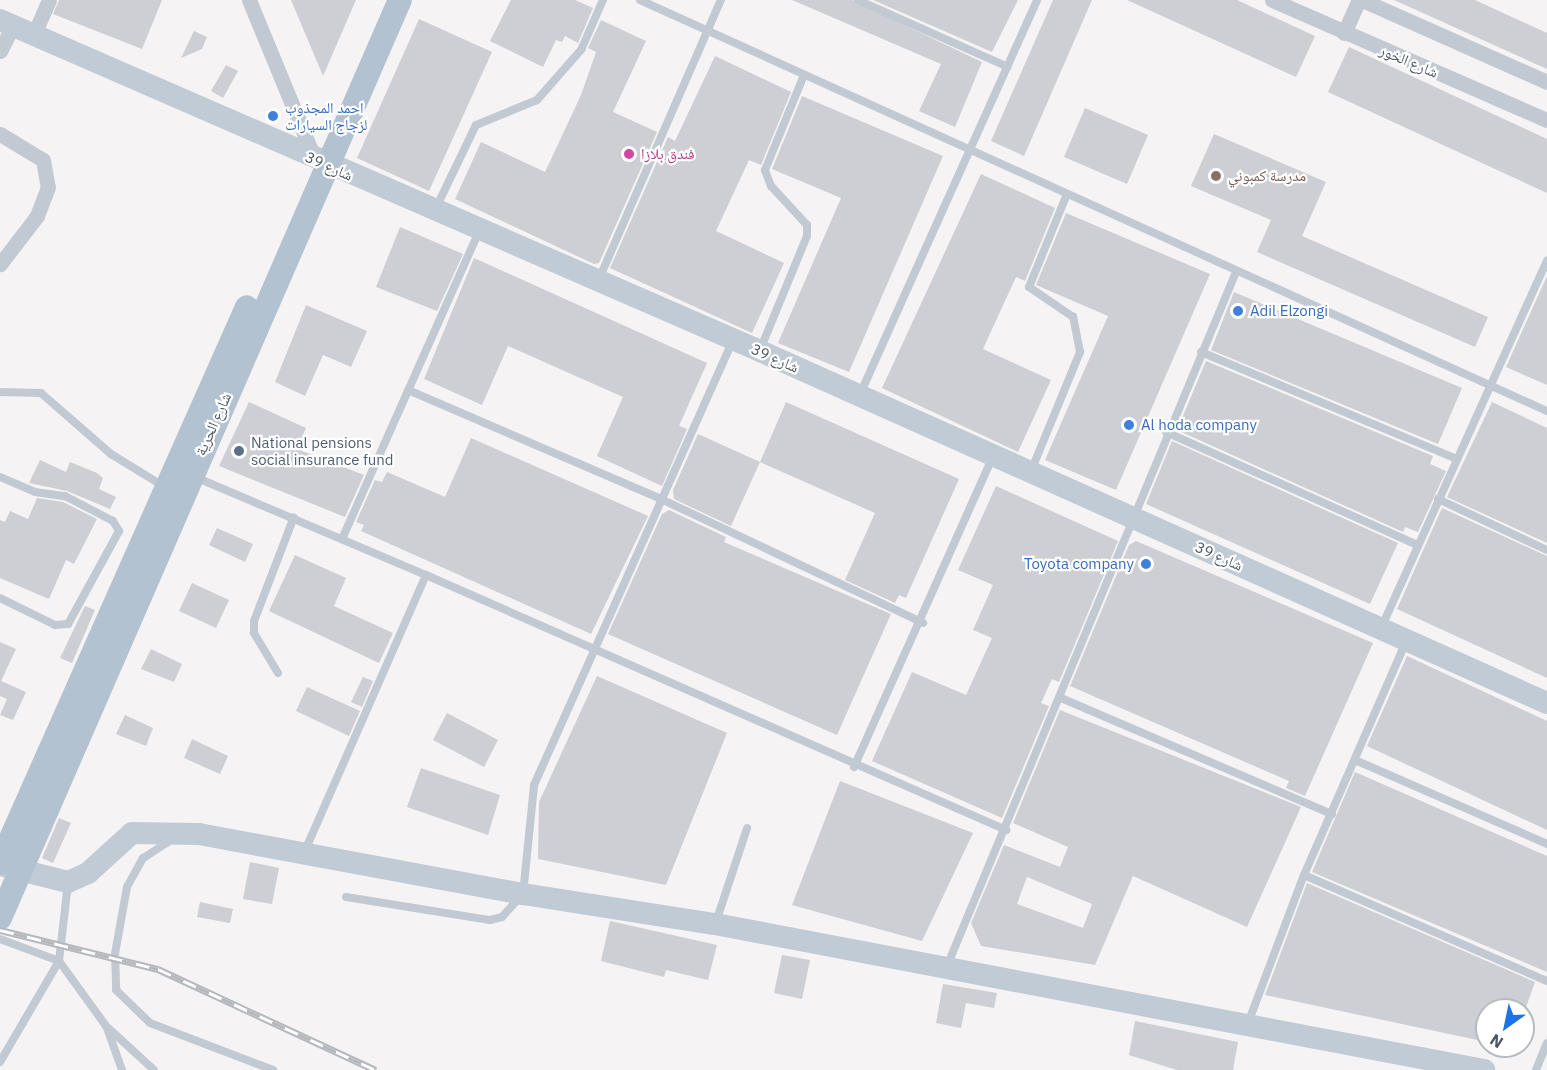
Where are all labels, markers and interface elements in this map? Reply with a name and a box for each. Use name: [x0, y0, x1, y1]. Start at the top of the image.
street label: شارع الخور: [1377, 41, 1441, 81]
place label: احمد المجذوب لزجاج السيارات: [285, 98, 367, 133]
marker: احمد المجذوب لزجاج السيارات: [266, 109, 280, 123]
place label: فندق بلازا: [641, 145, 695, 163]
marker: فندق بلازا: [622, 147, 636, 161]
street label: شارع 39: [302, 148, 356, 184]
place label: مدرسة كمبوني: [1228, 167, 1306, 185]
marker: مدرسة كمبوني: [1209, 169, 1223, 183]
place label: Adil Elzongi: [1250, 302, 1328, 320]
marker: Adil Elzongi: [1231, 304, 1245, 318]
street label: شارع 39: [748, 340, 802, 376]
street label: شارع الحرية: [191, 390, 235, 458]
place label: Al hoda company: [1141, 416, 1257, 434]
marker: Al hoda company: [1122, 418, 1136, 432]
place label: National pensions social insurance fund: [251, 433, 394, 468]
marker: National pensions social insurance fund: [232, 444, 246, 458]
street label: شارع 39: [1192, 538, 1246, 574]
place label: Toyota company: [1024, 555, 1134, 573]
marker: Toyota company: [1139, 557, 1153, 571]
north arrow: [1475, 998, 1535, 1058]
text: N: [1486, 1030, 1507, 1053]

